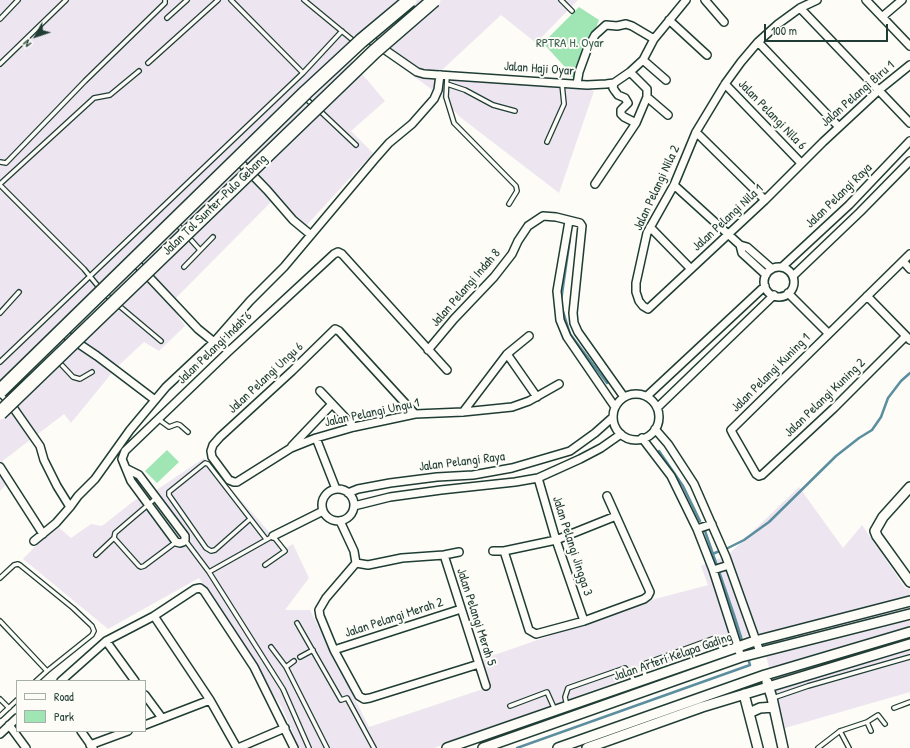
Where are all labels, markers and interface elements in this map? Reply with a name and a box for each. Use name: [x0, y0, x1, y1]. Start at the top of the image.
north arrow: [16, 16, 56, 56]
scale bar: [766, 16, 890, 42]
text: 100 m: [771, 22, 797, 39]
park label: RPTRA H. Oyar: [536, 36, 604, 52]
text: N: [20, 37, 34, 50]
street label: Jalan Pelangi Biru 1: [818, 58, 898, 130]
street label: Jalan Haji Oyar: [503, 59, 575, 79]
street label: Jalan Pelangi Nila 6: [735, 77, 809, 153]
street label: Jalan Pelangi Nila 2: [630, 143, 684, 233]
street label: Jalan Tol Sunter–Pulo Gebang: [160, 151, 270, 259]
street label: Jalan Pelangi Raya: [802, 160, 876, 232]
street label: Jalan Pelangi Nila 1: [689, 181, 767, 255]
street label: Jalan Pelangi Indah 8: [428, 246, 504, 330]
street label: Jalan Pelangi Indah 6: [174, 308, 256, 388]
street label: Jalan Pelangi Kuning 1: [728, 330, 814, 416]
street label: Jalan Pelangi Ungu 6: [225, 339, 307, 417]
street label: Jalan Pelangi Kuning 2: [781, 355, 869, 441]
street label: Jalan Pelangi Ungu 1: [323, 395, 421, 431]
street label: Jalan Pelangi Raya: [418, 449, 506, 475]
street label: Jalan Pelangi Jingga 3: [549, 494, 595, 598]
street label: Jalan Pelangi Merah 5: [453, 566, 499, 668]
street label: Jalan Pelangi Merah 2: [343, 595, 445, 641]
street label: Jalan Arteri Kelapa Gading: [612, 629, 734, 685]
legend: [16, 680, 146, 732]
text: Road: [54, 688, 74, 705]
text: Park: [54, 708, 74, 725]

